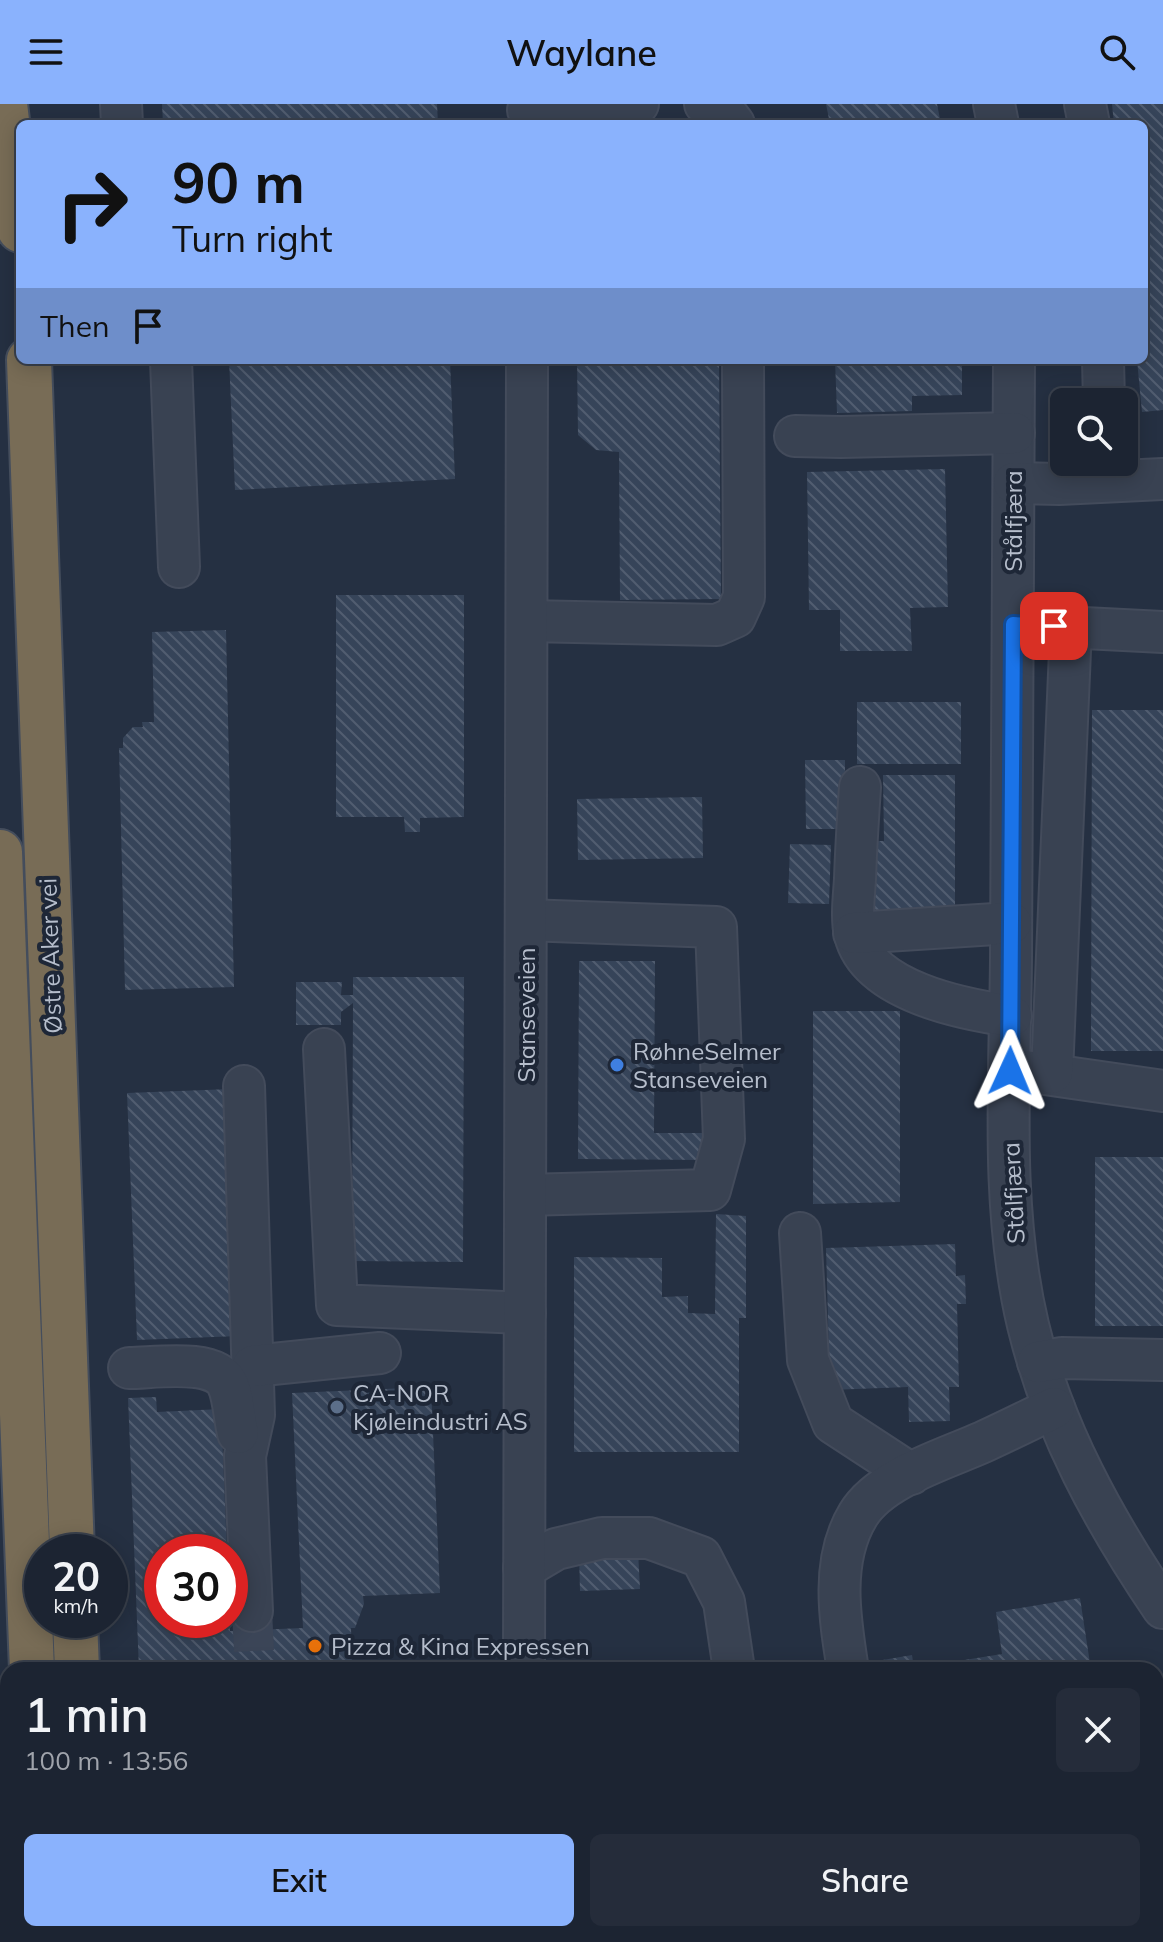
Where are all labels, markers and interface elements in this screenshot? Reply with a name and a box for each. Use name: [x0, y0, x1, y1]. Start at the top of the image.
icon: menu: [24, 30, 68, 74]
text: Waylane: [506, 30, 657, 75]
icon: search: [1095, 30, 1139, 74]
text: 90 m: [172, 147, 305, 217]
icon: right: [40, 152, 144, 256]
text: Turn right: [172, 216, 333, 261]
icon: arrive: [126, 304, 170, 348]
text: Then: [40, 307, 110, 345]
map controls: [1050, 388, 1138, 476]
button: search: [1050, 388, 1138, 476]
street label: Stålfjæra: [998, 470, 1028, 572]
pin: [1020, 592, 1088, 660]
icon: arrive: [1032, 604, 1076, 648]
street label: Østre Aker vei: [32, 878, 68, 1034]
street label: Stanseveien: [511, 947, 541, 1083]
position arrow: [968, 1029, 1052, 1113]
place label: RøhneSelmer Stanseveien: [633, 1036, 781, 1094]
marker: RøhneSelmer Stanseveien: [608, 1056, 626, 1074]
street label: Stålfjæra: [995, 1142, 1031, 1244]
place label: CA-NOR Kjøleindustri AS: [353, 1378, 528, 1436]
marker: CA-NOR Kjøleindustri AS: [328, 1398, 346, 1416]
speed limit sign: 30: [144, 1534, 248, 1638]
text: 20: [52, 1551, 100, 1601]
text: km/h: [53, 1593, 99, 1618]
place label: Pizza & Kina Expressen: [331, 1631, 590, 1661]
marker: Pizza & Kina Expressen: [306, 1637, 324, 1655]
text: 1 min: [24, 1684, 149, 1744]
button: close: [1056, 1688, 1140, 1772]
text: 100 m · 13:56: [24, 1744, 188, 1777]
button: Exit: [24, 1834, 574, 1926]
button: Share: [590, 1834, 1140, 1926]

